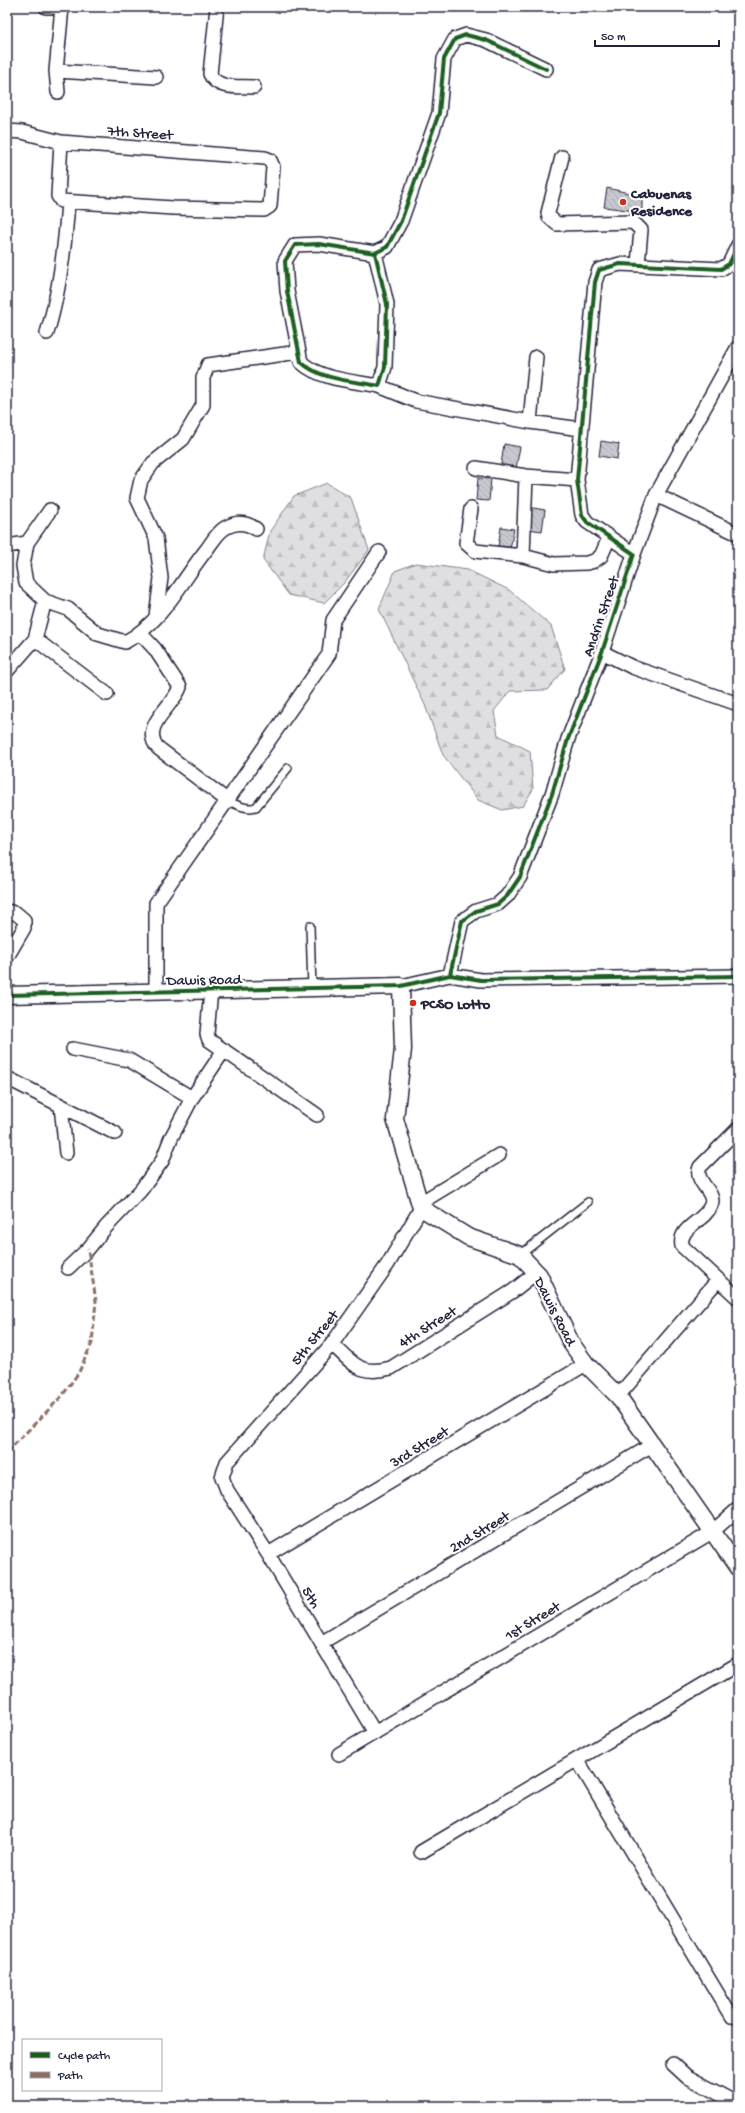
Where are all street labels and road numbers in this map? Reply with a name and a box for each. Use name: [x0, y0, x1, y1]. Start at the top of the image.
street label: 7th Street: [106, 123, 175, 145]
street label: Andrin Street: [580, 572, 625, 659]
street label: Dawis Road: [165, 971, 243, 991]
street label: Dawis Road: [529, 1274, 580, 1350]
street label: 4th Street: [396, 1302, 462, 1353]
street label: 5th Street: [288, 1306, 344, 1369]
street label: 3rd Street: [386, 1422, 454, 1473]
street label: 2nd Street: [447, 1507, 515, 1558]
street label: 5th: [297, 1584, 324, 1612]
street label: 1st Street: [501, 1597, 566, 1646]

